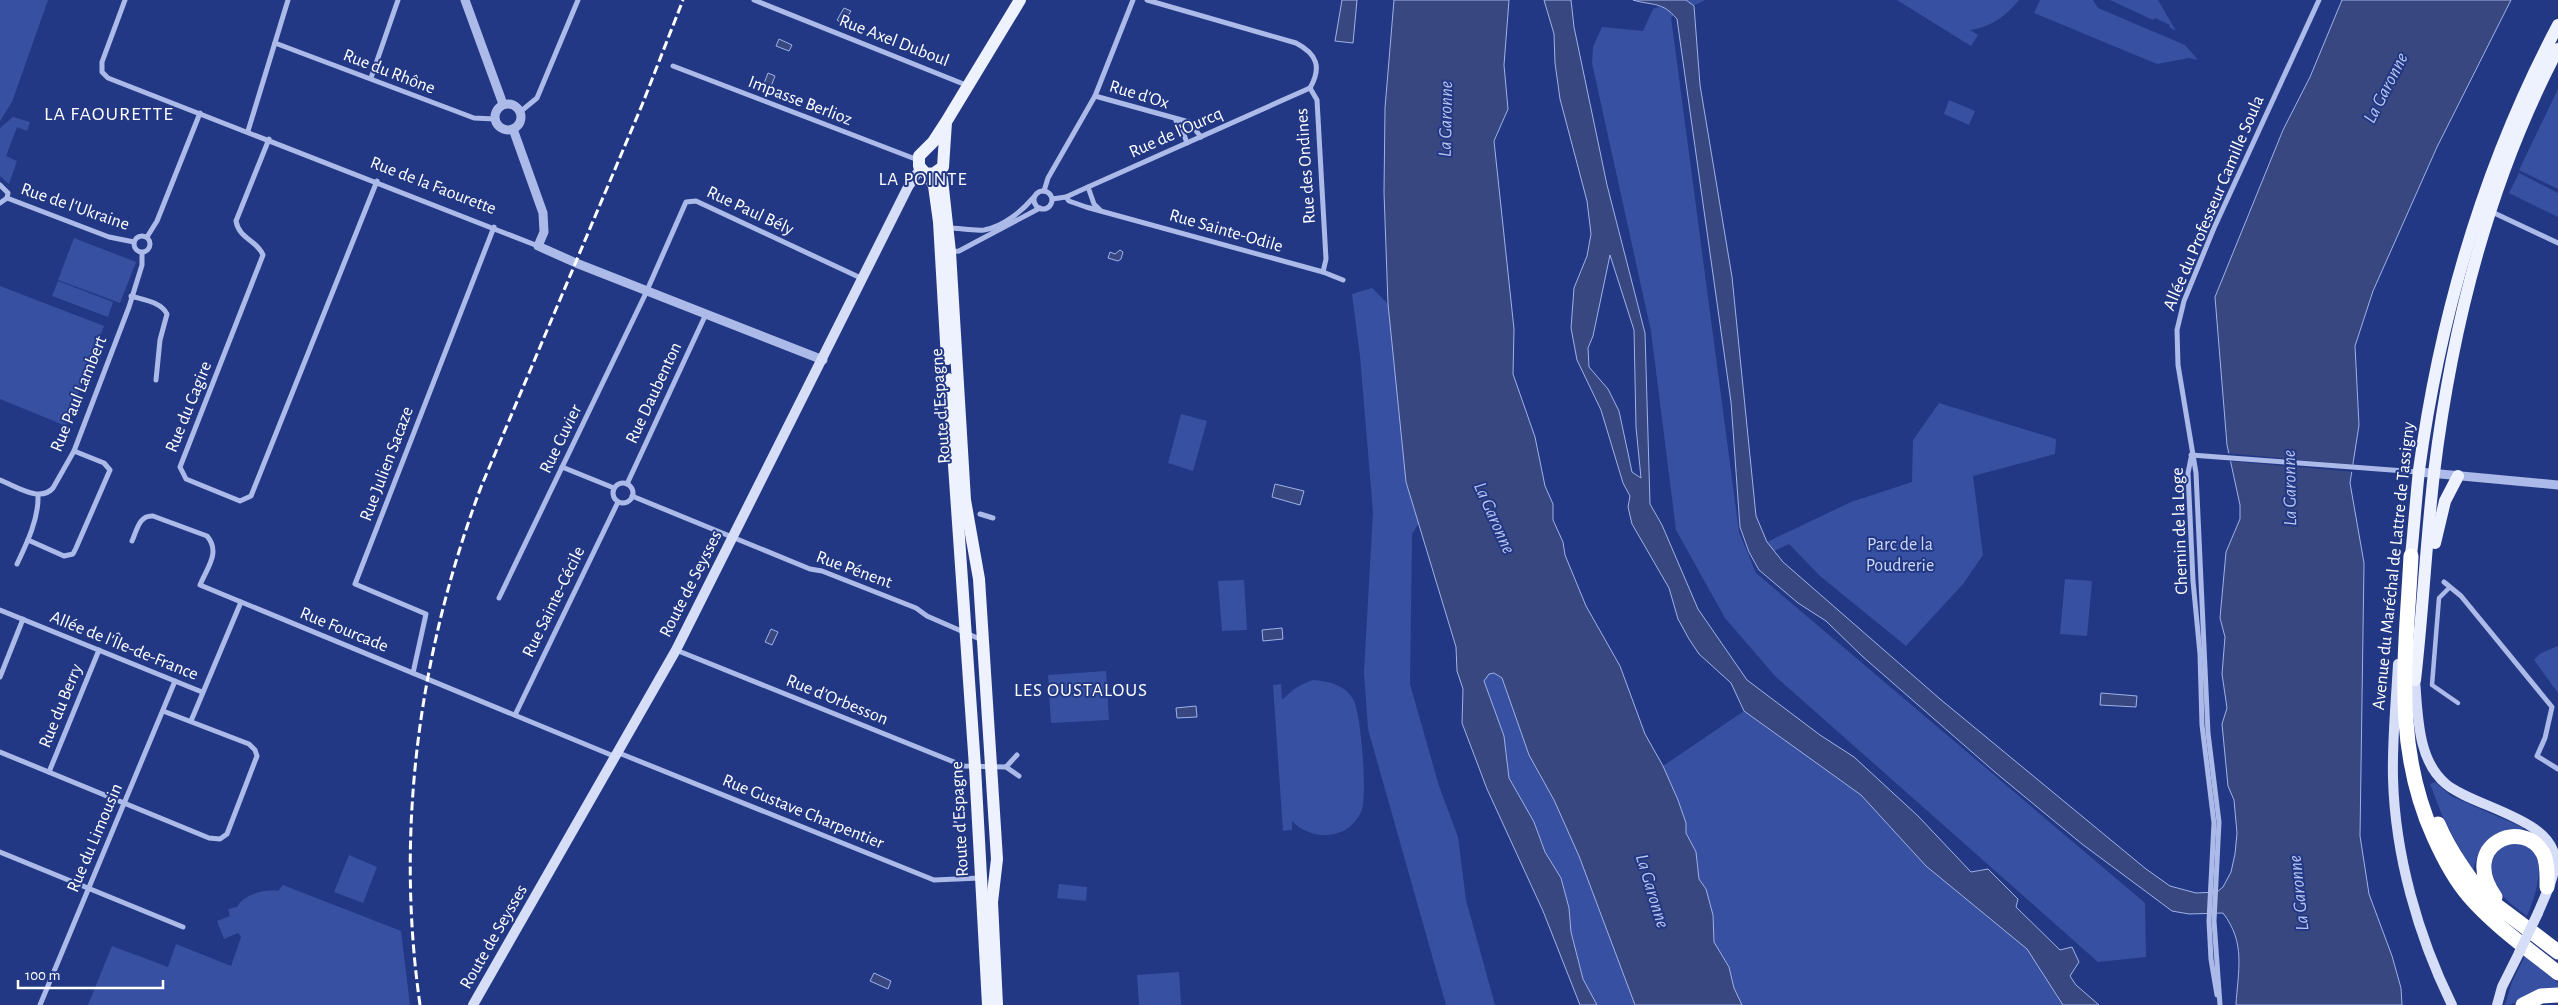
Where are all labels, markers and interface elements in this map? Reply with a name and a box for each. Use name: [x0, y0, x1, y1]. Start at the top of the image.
street label: Rue Axel Duboul: [837, 12, 951, 70]
street label: Rue du Rhône: [341, 46, 437, 98]
water label: La Garonne: [2360, 50, 2412, 126]
street label: Impasse Berlioz: [746, 73, 854, 129]
street label: Rue d'Ox: [1107, 77, 1171, 113]
water label: La Garonne: [1436, 81, 1456, 157]
street label: Allée du Professeur Camille Soula: [2160, 93, 2268, 313]
district label: LA FAOURETTE: [44, 104, 174, 124]
street label: Rue de l'Ourcq: [1127, 104, 1225, 162]
street label: Rue des Ondines: [1293, 108, 1319, 224]
street label: Rue de la Faourette: [367, 154, 499, 218]
district label: LA POINTE: [878, 170, 968, 189]
street label: Rue de l'Ukraine: [18, 180, 132, 234]
street label: Rue Paul Bély: [704, 183, 797, 239]
street label: Rue Sainte-Odile: [1167, 206, 1285, 256]
street label: Rue Paul Lambert: [48, 333, 110, 454]
street label: Rue Daubenton: [623, 340, 685, 446]
street label: Route d'Espagne: [928, 348, 954, 464]
street label: Rue du Cagire: [163, 359, 215, 455]
street label: Rue Cuvier: [537, 402, 585, 476]
street label: Rue Julien Sacaze: [357, 404, 417, 524]
street label: Avenue du Maréchal de Lattre de Tassigny: [2370, 421, 2418, 711]
water label: La Garonne: [2280, 450, 2300, 526]
street label: Chemin de la Loge: [2169, 467, 2191, 595]
water label: La Garonne: [1470, 479, 1518, 557]
street label: Route de Seysses: [656, 528, 726, 640]
park label: Parc de la Poudrerie: [1866, 536, 1934, 575]
street label: Rue Sainte-Cécile: [519, 544, 589, 660]
street label: Rue Pénent: [814, 548, 895, 592]
street label: Rue Fourcade: [297, 604, 391, 656]
street label: Allée de l'Île-de-France: [47, 605, 202, 684]
street label: Rue du Berry: [36, 661, 86, 751]
street label: Rue d'Orbesson: [783, 671, 891, 729]
district label: LES OUSTALOUS: [1014, 681, 1148, 700]
street label: Route d'Espagne: [948, 761, 972, 877]
street label: Rue Gustave Charpentier: [720, 771, 886, 853]
street label: Rue du Limousin: [64, 781, 126, 895]
water label: La Garonne: [1632, 852, 1672, 930]
water label: La Garonne: [2286, 854, 2312, 932]
street label: Route de Seysses: [457, 882, 531, 992]
scale bar: [18, 958, 162, 990]
text: 100 m: [25, 968, 60, 983]

